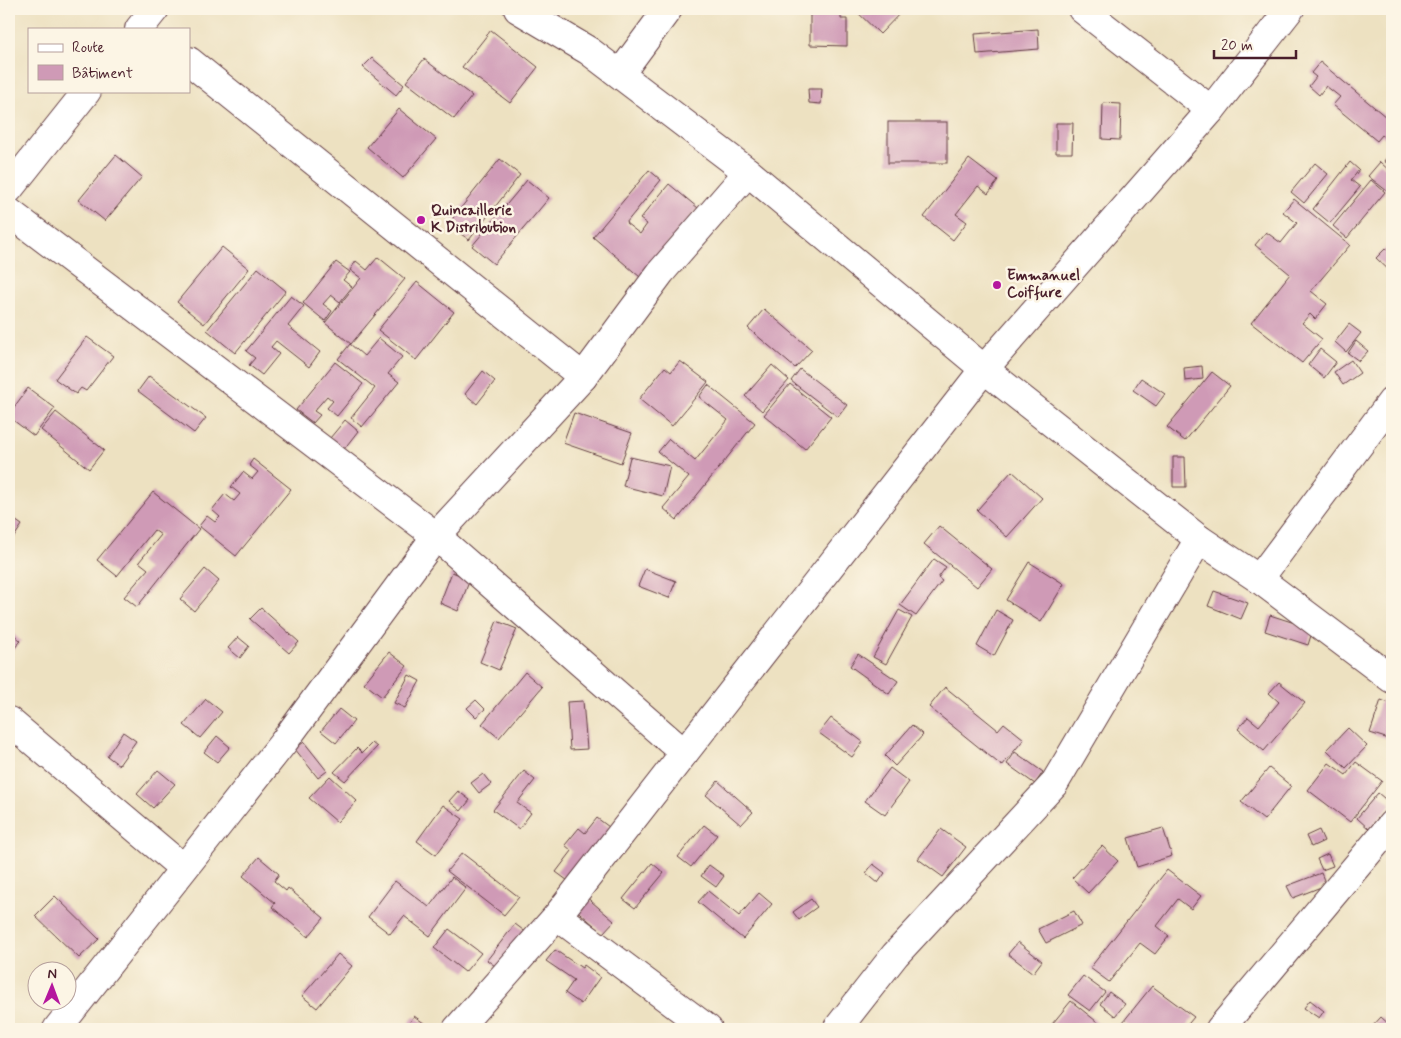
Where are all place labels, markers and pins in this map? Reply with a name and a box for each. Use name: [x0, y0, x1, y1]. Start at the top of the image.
place label: Quincaillerie K Distribution: [431, 201, 516, 238]
marker: Quincaillerie K Distribution: [415, 214, 427, 226]
place label: Emmanuel Coiffure: [1007, 266, 1080, 303]
marker: Emmanuel Coiffure: [991, 279, 1003, 291]

